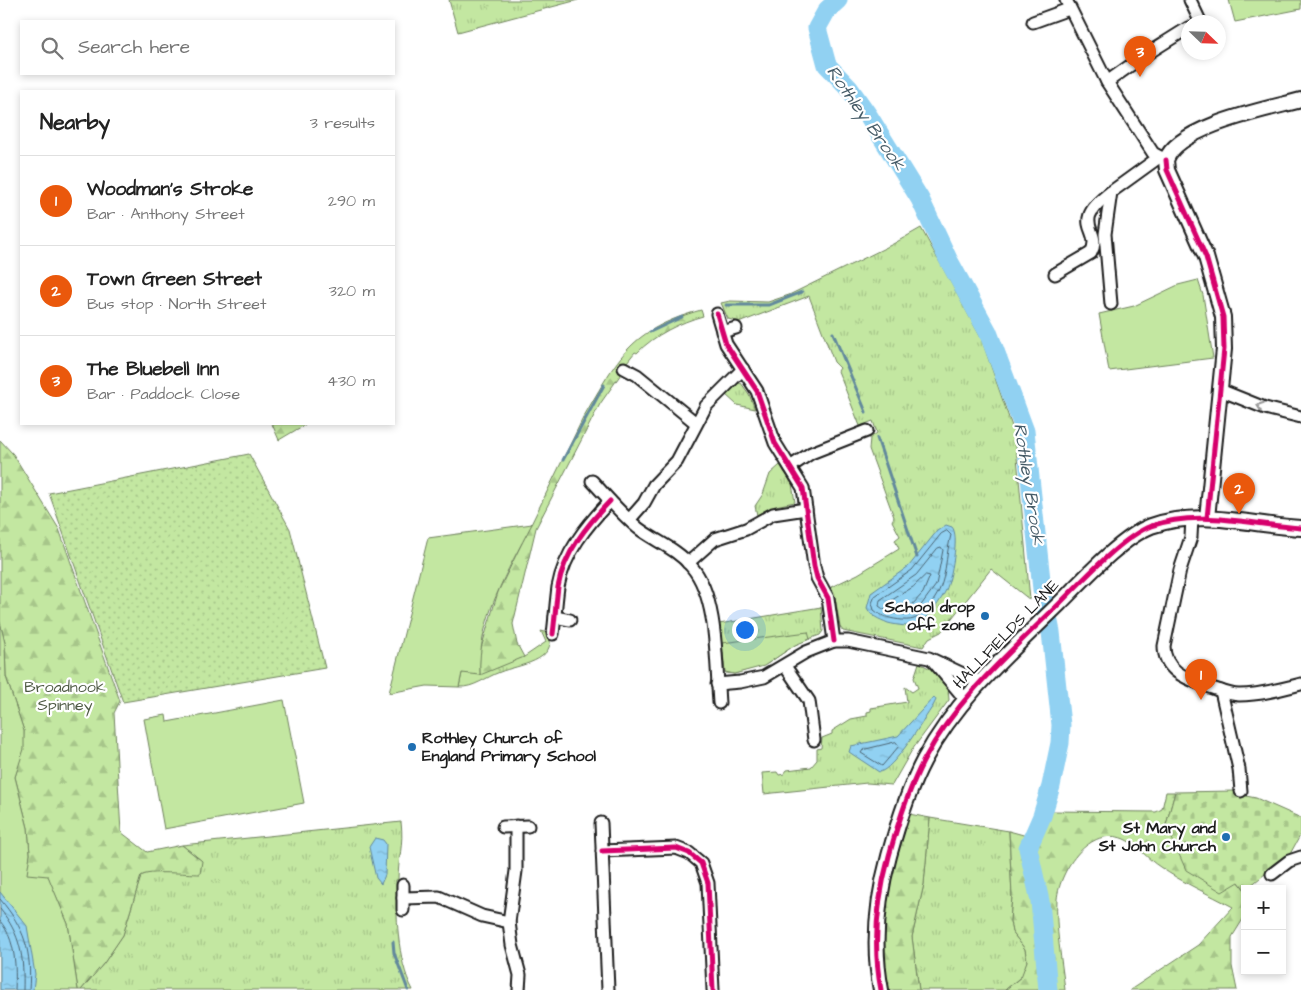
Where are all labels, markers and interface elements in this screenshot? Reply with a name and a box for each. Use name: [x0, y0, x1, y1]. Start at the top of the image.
north arrow: [1181, 15, 1226, 60]
search box: [20, 20, 395, 75]
icon: search: [38, 34, 66, 62]
text: Search here: [78, 34, 190, 61]
pin: 3: [1124, 36, 1156, 77]
water label: Rothley Brook: [820, 61, 912, 177]
text: Nearby: [40, 108, 110, 137]
text: 3 results: [310, 112, 375, 134]
text: Woodman's Stroke: [87, 176, 253, 203]
text: 1: [55, 190, 57, 212]
text: 290 m: [328, 190, 375, 212]
text: Bar · Anthony Street: [87, 203, 245, 225]
text: Town Green Street: [87, 266, 262, 293]
text: 2: [51, 280, 61, 302]
text: 320 m: [329, 280, 375, 302]
text: Bus stop · North Street: [87, 293, 266, 315]
text: The Bluebell Inn: [87, 356, 219, 383]
text: 3: [52, 370, 60, 392]
text: 430 m: [327, 370, 375, 392]
text: Bar · Paddock Close: [87, 383, 240, 405]
one-way arrow: [1256, 401, 1264, 411]
water label: Rothley Brook: [1006, 421, 1051, 548]
pin: 2: [1223, 473, 1255, 514]
street label: HALLFIELDS LANE: [948, 574, 1064, 693]
place label: School drop off zone: [884, 596, 975, 636]
marker: School drop off zone: [979, 610, 991, 622]
your location: [732, 617, 758, 643]
pin: 1: [1185, 659, 1217, 700]
park label: Broadnook Spinney: [24, 676, 106, 717]
place label: Rothley Church of England Primary School: [422, 727, 596, 769]
marker: Rothley Church of England Primary School: [406, 741, 418, 753]
place label: St Mary and St John Church: [1098, 817, 1217, 857]
marker: St Mary and St John Church: [1220, 831, 1232, 843]
map controls: [1241, 885, 1286, 975]
button: +: [1241, 885, 1286, 930]
button: −: [1241, 930, 1286, 975]

